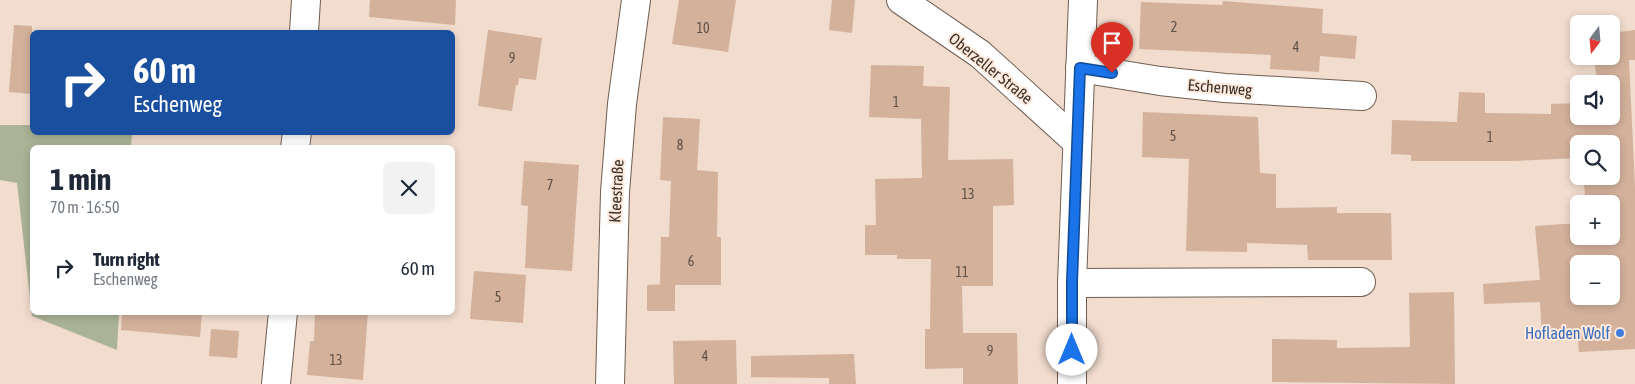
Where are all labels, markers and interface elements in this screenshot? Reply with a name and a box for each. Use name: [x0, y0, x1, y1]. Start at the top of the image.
north arrow: [1570, 15, 1620, 65]
map controls: [1570, 15, 1620, 305]
house number: 2: [1171, 19, 1177, 35]
house number: 10: [696, 20, 710, 36]
pin: [1091, 22, 1133, 73]
street label: Oberzeller Straße: [946, 29, 1036, 107]
icon: arrive: [1098, 29, 1126, 57]
house number: 4: [1293, 39, 1300, 55]
icon: right: [50, 50, 115, 115]
text: 60 m: [133, 50, 196, 90]
house number: 9: [509, 50, 515, 66]
street label: Eschenweg: [1187, 75, 1253, 100]
button: sound: [1570, 75, 1620, 125]
text: Eschenweg: [133, 91, 222, 117]
house number: 1: [893, 94, 899, 110]
house number: 5: [1170, 128, 1176, 144]
house number: 1: [1487, 129, 1493, 145]
button: search: [1570, 135, 1620, 185]
house number: 8: [677, 137, 684, 153]
street label: Kleestraße: [605, 159, 627, 223]
text: 1 min: [50, 162, 111, 196]
button: close: [383, 162, 435, 214]
house number: 7: [547, 177, 553, 193]
house number: 13: [961, 186, 975, 202]
button: +: [1570, 195, 1620, 245]
text: 70 m · 16:50: [50, 198, 120, 216]
text: Turn right: [93, 248, 160, 270]
house number: 6: [688, 253, 695, 269]
icon: right: [50, 254, 78, 282]
button: −: [1570, 255, 1620, 305]
text: 60 m: [401, 257, 435, 279]
house number: 11: [955, 264, 969, 280]
text: Eschenweg: [93, 270, 158, 288]
house number: 5: [495, 289, 501, 305]
position arrow: [1045, 323, 1097, 375]
place label: Hofladen Wolf: [1525, 324, 1611, 342]
marker: Hofladen Wolf: [1614, 327, 1626, 339]
house number: 9: [987, 343, 993, 359]
house number: 4: [702, 348, 709, 364]
house number: 13: [329, 352, 343, 368]

